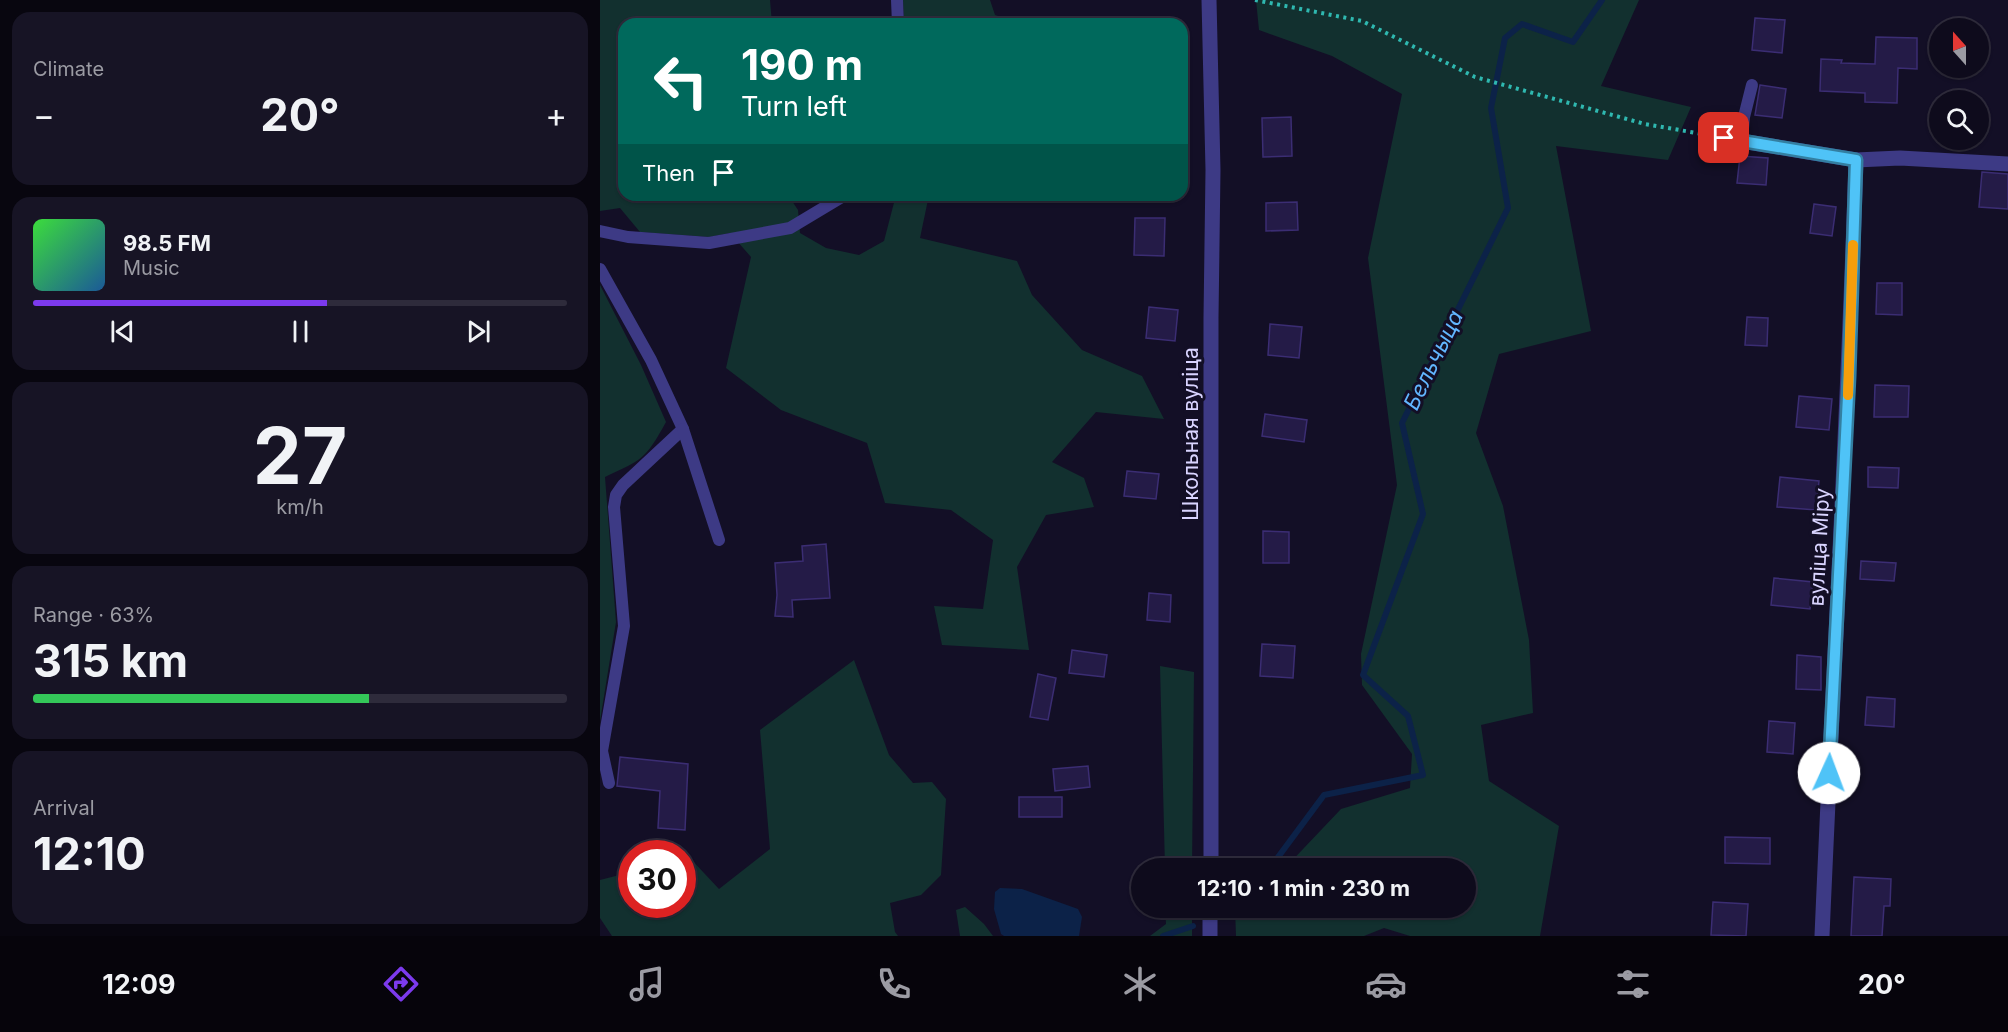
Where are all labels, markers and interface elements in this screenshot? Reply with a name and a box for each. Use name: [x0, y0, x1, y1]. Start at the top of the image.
north arrow: [1929, 18, 1989, 78]
map controls: [1929, 18, 1989, 150]
text: 190 m: [741, 39, 863, 90]
icon: left: [642, 42, 720, 120]
text: Climate: [33, 57, 104, 81]
text: 20°: [260, 87, 340, 142]
text: Turn left: [741, 90, 847, 123]
button: search: [1929, 90, 1989, 150]
text: −: [33, 95, 55, 135]
text: +: [545, 95, 567, 135]
pin: [1698, 112, 1749, 163]
icon: arrive: [1707, 121, 1740, 154]
icon: arrive: [707, 156, 740, 189]
text: Then: [642, 160, 695, 186]
text: 98.5 FM: [123, 230, 211, 256]
text: Music: [123, 256, 180, 280]
water label: Бельчыца: [1398, 306, 1468, 414]
icon: previous: [106, 315, 139, 348]
icon: pause: [284, 315, 317, 348]
icon: next: [462, 315, 495, 348]
street label: Школьная вуліца: [1178, 347, 1203, 521]
text: 27: [253, 408, 347, 503]
street label: вуліца Міру: [1803, 487, 1835, 607]
text: km/h: [276, 495, 324, 519]
text: Range · 63%: [33, 603, 154, 627]
text: 315 km: [33, 633, 188, 688]
position arrow: [1797, 741, 1861, 805]
text: Arrival: [33, 796, 95, 820]
text: 12:10: [33, 826, 146, 881]
speed limit sign: 30: [618, 840, 696, 918]
text: 12:10 · 1 min · 230 m: [1197, 875, 1410, 901]
icon: directions: [380, 963, 422, 1005]
icon: music: [626, 963, 668, 1005]
icon: phone: [873, 963, 915, 1005]
icon: climate: [1119, 963, 1161, 1005]
icon: car: [1365, 963, 1407, 1005]
icon: filters: [1612, 963, 1654, 1005]
text: 12:09: [102, 968, 176, 1001]
text: 20°: [1858, 968, 1906, 1001]

